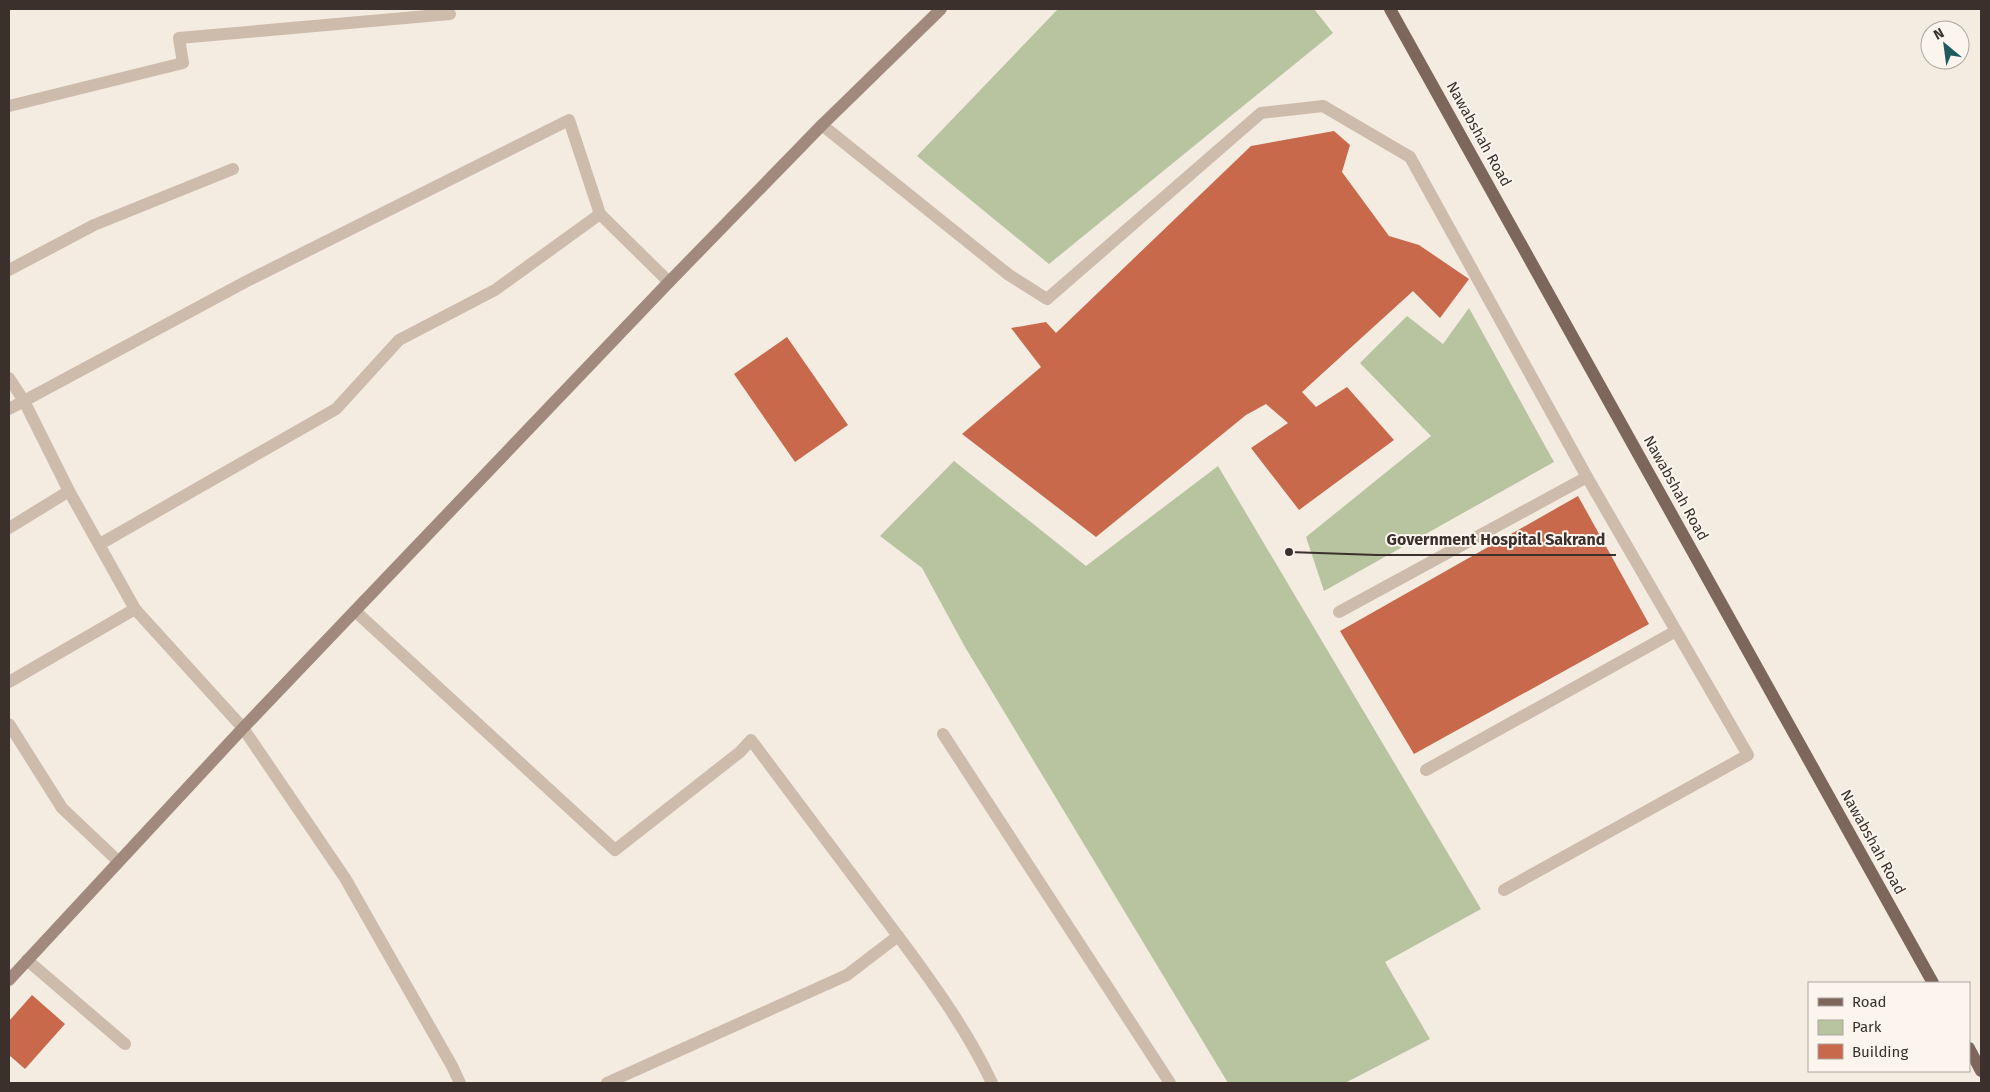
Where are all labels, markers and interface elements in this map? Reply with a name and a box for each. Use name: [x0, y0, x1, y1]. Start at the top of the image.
north arrow: [1920, 20, 1970, 70]
text: N: [1931, 24, 1947, 44]
street label: Nawabshah Road: [1443, 78, 1515, 190]
street label: Nawabshah Road: [1640, 432, 1712, 544]
callout: Government Hospital Sakrand: [1377, 524, 1616, 555]
text: Government Hospital Sakrand: [1387, 530, 1605, 549]
street label: Nawabshah Road: [1837, 786, 1909, 898]
legend: [1808, 982, 1970, 1072]
text: Road: [1852, 993, 1887, 1011]
text: Park: [1852, 1018, 1882, 1036]
text: Building: [1852, 1043, 1908, 1061]

